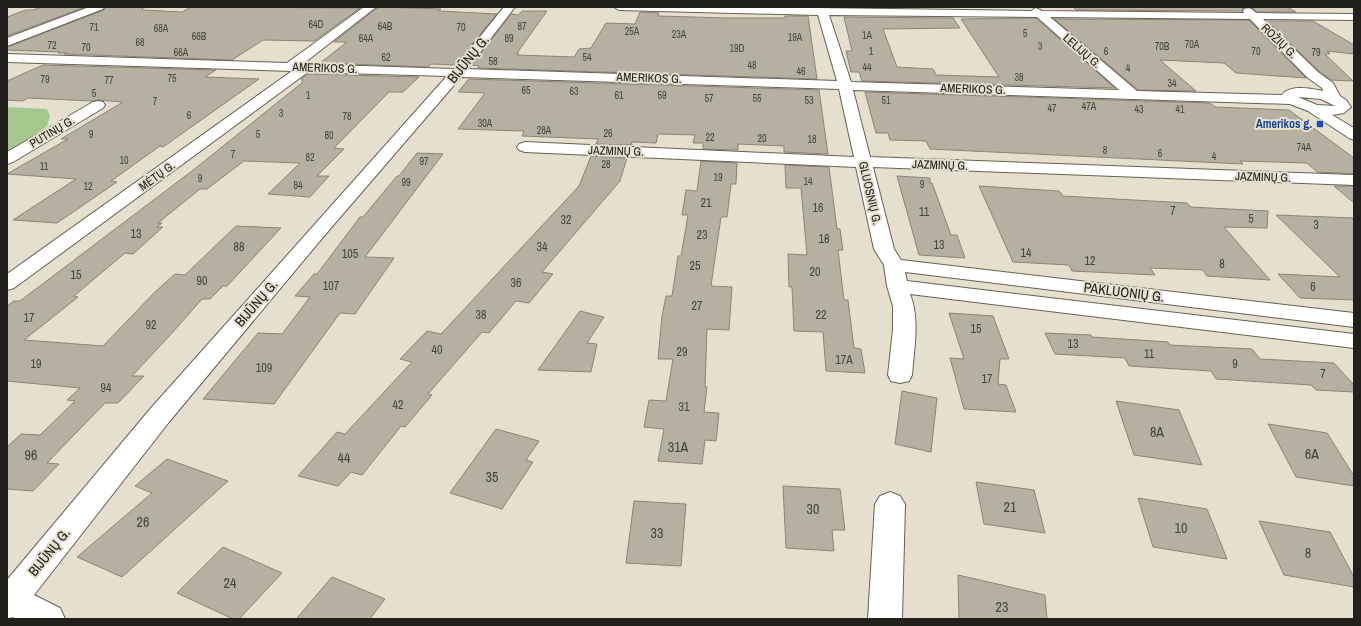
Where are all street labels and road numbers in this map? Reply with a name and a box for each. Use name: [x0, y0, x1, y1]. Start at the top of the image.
street label: ROŽIŲ G.: [1258, 20, 1300, 62]
street label: LELIJŲ G.: [1060, 30, 1104, 72]
street label: BIJŪNŲ G.: [443, 31, 493, 87]
street label: AMERIKOS G.: [291, 59, 358, 77]
street label: AMERIKOS G.: [615, 69, 682, 87]
street label: AMERIKOS G.: [939, 80, 1006, 98]
street label: PUTINŲ G.: [27, 112, 77, 152]
street label: JAZMINŲ G.: [588, 142, 644, 160]
street label: JAZMINŲ G.: [912, 156, 968, 174]
street label: MĖTŲ G.: [136, 157, 178, 195]
street label: GLUOSNIŲ G.: [855, 160, 885, 226]
street label: JAZMINŲ G.: [1235, 168, 1291, 186]
street label: BIJŪNŲ G.: [231, 276, 281, 330]
street label: PAKLUONIŲ G.: [1083, 278, 1165, 306]
street label: BIJŪNŲ G.: [24, 524, 74, 580]

